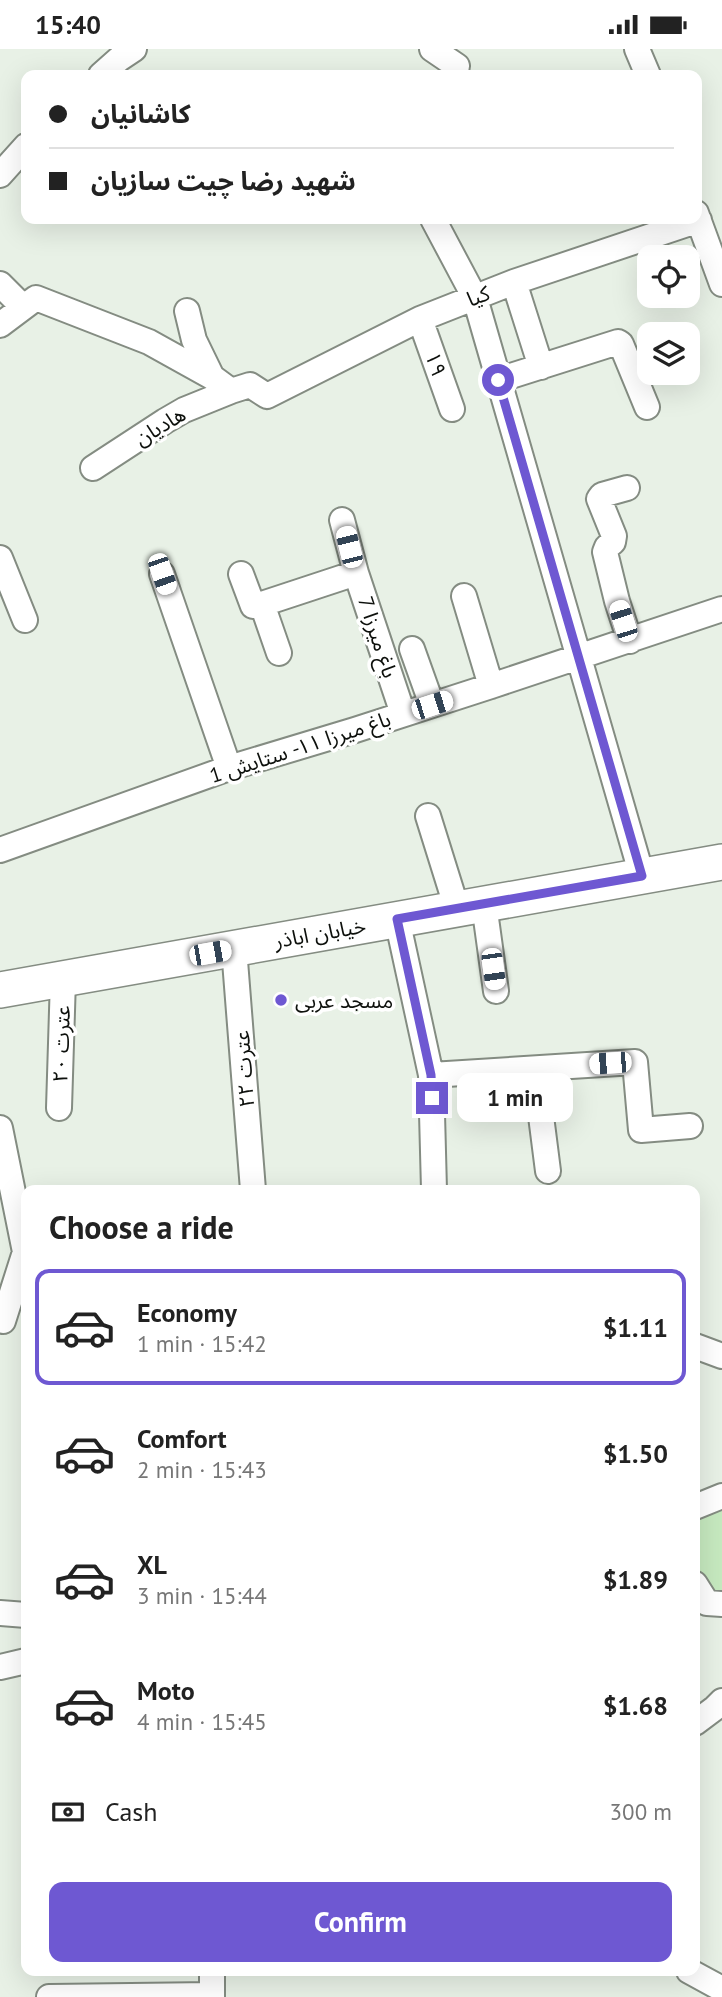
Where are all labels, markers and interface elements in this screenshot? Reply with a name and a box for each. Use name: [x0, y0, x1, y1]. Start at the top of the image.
text: 15:40: [35, 8, 101, 41]
text: کاشانیان: [91, 97, 190, 130]
text: شهید رضا چیت سازیان: [91, 164, 356, 197]
map controls: [637, 245, 700, 385]
button: locate: [637, 245, 700, 308]
street label: کیا: [463, 279, 494, 313]
button: layers: [637, 322, 700, 385]
street label: ۱۹: [419, 348, 453, 380]
route start: [482, 364, 514, 396]
street label: هادیان: [129, 400, 191, 452]
car: [334, 524, 365, 570]
car: [146, 551, 179, 597]
street label: باغ میرزا 7: [350, 593, 404, 682]
car: [607, 598, 640, 644]
car: [409, 689, 456, 721]
street label: باغ میرزا ۱۱- ستایش 1: [206, 705, 395, 791]
street label: خیابان اباذر: [271, 912, 368, 955]
car: [188, 939, 233, 967]
car: [480, 947, 507, 991]
place label: مسجد عربی: [295, 987, 393, 1014]
marker: مسجد عربی: [273, 992, 289, 1008]
street label: عترت ۲۰: [46, 1005, 76, 1083]
street label: عترت ۲۲: [228, 1030, 260, 1108]
car: [589, 1051, 632, 1075]
callout: 1 min: [457, 1073, 572, 1123]
route end: [416, 1082, 448, 1114]
text: 1 min: [487, 1083, 543, 1112]
text: Choose a ride: [49, 1206, 234, 1248]
icon: car: [53, 1296, 116, 1359]
text: Economy: [137, 1296, 237, 1329]
text: $1.11: [603, 1311, 668, 1344]
text: 1 min · 15:42: [137, 1329, 267, 1358]
icon: car: [53, 1422, 116, 1485]
text: Comfort: [137, 1422, 227, 1455]
text: $1.50: [603, 1437, 668, 1470]
text: 2 min · 15:43: [137, 1455, 267, 1484]
icon: car: [53, 1548, 116, 1611]
text: XL: [137, 1548, 167, 1581]
text: $1.89: [603, 1563, 668, 1596]
text: 3 min · 15:44: [137, 1581, 267, 1610]
icon: car: [53, 1674, 116, 1737]
text: Moto: [137, 1674, 195, 1707]
text: $1.68: [603, 1689, 668, 1722]
text: 4 min · 15:45: [137, 1707, 267, 1736]
icon: cash: [49, 1793, 87, 1831]
text: Cash: [105, 1795, 157, 1828]
text: 300 m: [610, 1797, 672, 1826]
button: Confirm: [49, 1882, 672, 1962]

